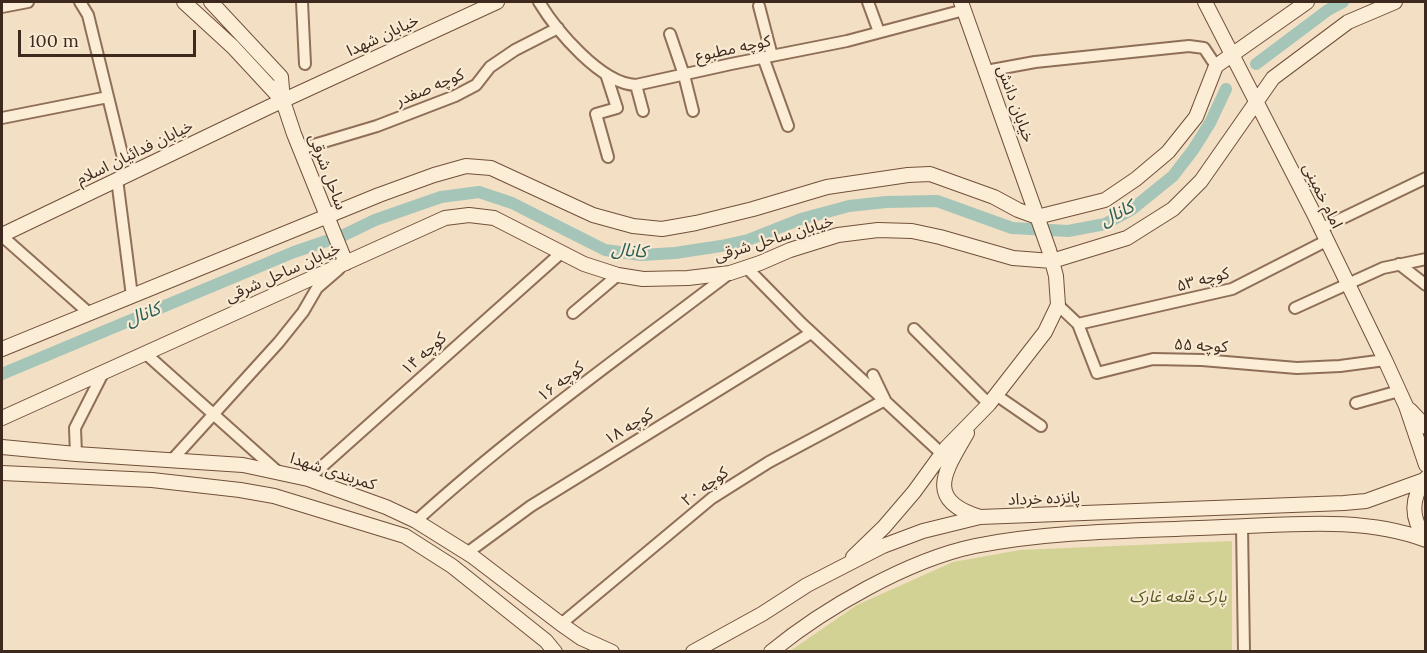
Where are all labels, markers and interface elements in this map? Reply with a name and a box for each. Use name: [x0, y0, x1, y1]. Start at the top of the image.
street label: خیابان شهدا: [344, 11, 422, 61]
scale bar: [21, 18, 200, 56]
text: 100 m: [29, 29, 79, 52]
street label: کوچه مطبوع: [694, 32, 772, 66]
street label: خیابان دانش: [992, 63, 1038, 145]
street label: کوچه صفدر: [393, 65, 467, 111]
street label: خیابان فدائیان اسلام: [74, 116, 196, 190]
street label: ساحل شرقی: [304, 131, 350, 213]
street label: امام خمینی: [1298, 160, 1346, 232]
water label: کانال: [1096, 196, 1138, 232]
street label: خیابان ساحل شرقی: [712, 212, 836, 266]
street label: خیابان ساحل شرقی: [222, 239, 344, 307]
water label: کانال: [611, 239, 647, 263]
street label: کوچه ۵۳: [1175, 264, 1231, 296]
water label: کانال: [123, 298, 163, 332]
street label: کوچه ۱۴: [398, 329, 450, 379]
street label: کوچه ۵۵: [1174, 335, 1228, 357]
street label: کوچه ۱۶: [534, 358, 588, 406]
street label: کوچه ۱۸: [601, 405, 657, 449]
street label: کمربندی شهدا: [288, 449, 378, 495]
street label: کوچه ۲۰: [678, 463, 732, 511]
street label: پانزده خرداد: [1008, 488, 1080, 510]
park label: پارک قلعه غارک: [1129, 587, 1227, 607]

